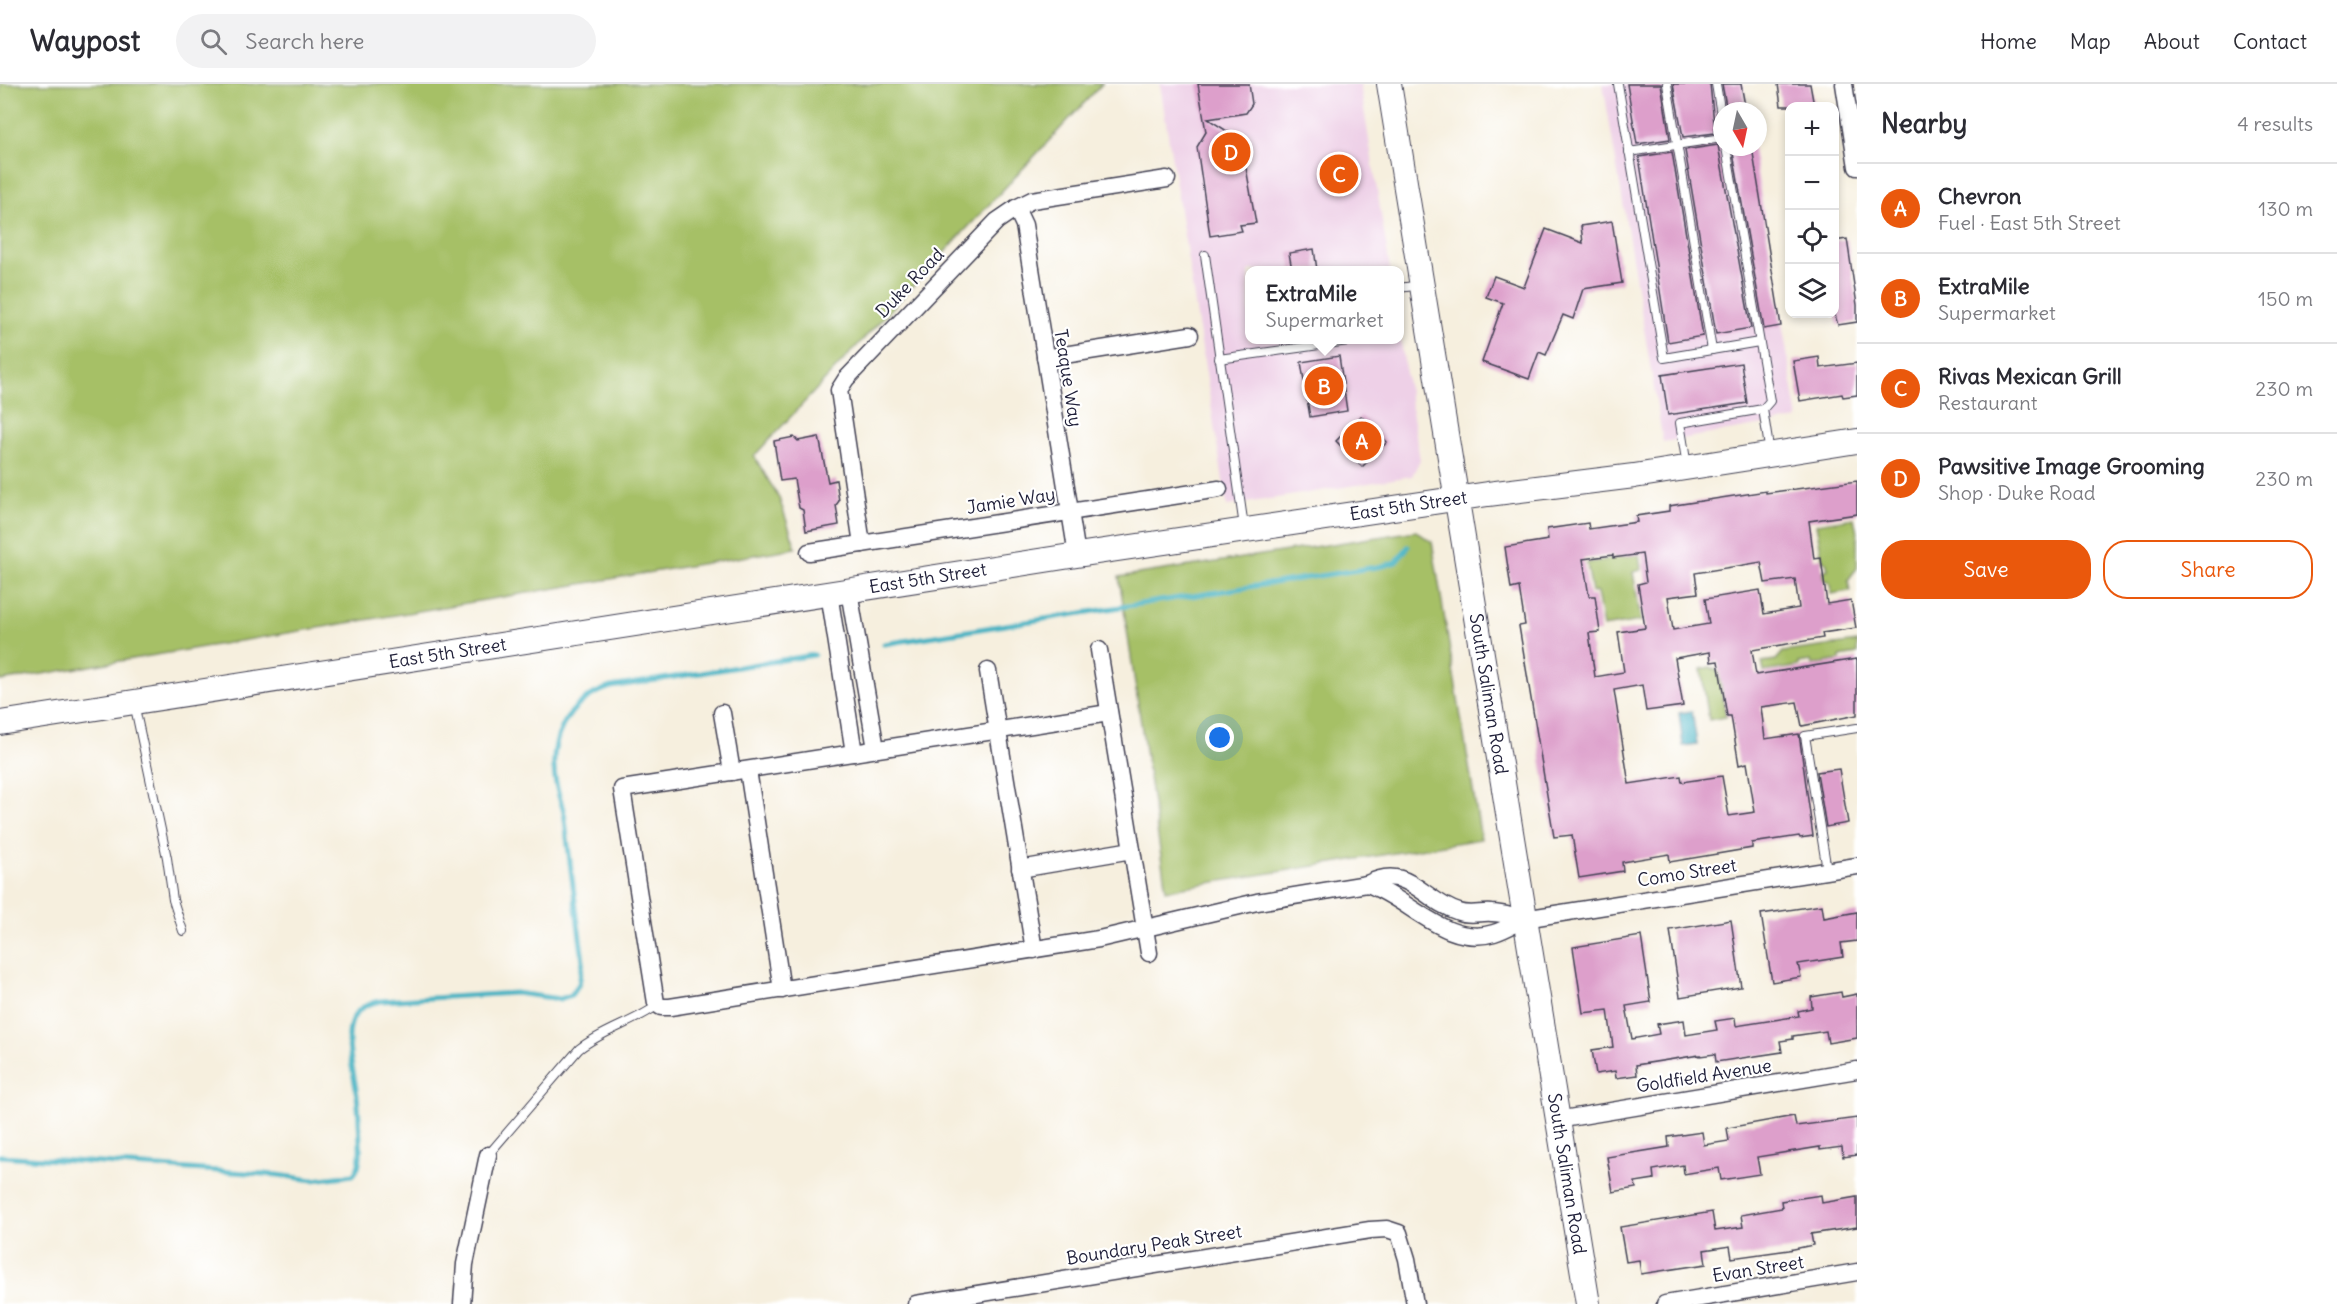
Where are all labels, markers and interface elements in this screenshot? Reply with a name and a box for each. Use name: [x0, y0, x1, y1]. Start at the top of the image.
search box: [176, 14, 596, 68]
text: Waypost: [30, 23, 140, 59]
icon: search: [197, 25, 230, 58]
text: Search here: [245, 27, 364, 55]
text: Home: [1980, 28, 2037, 55]
text: Map: [2070, 28, 2111, 55]
text: About: [2144, 28, 2200, 55]
text: Contact: [2233, 28, 2307, 55]
north arrow: [1713, 102, 1767, 156]
map controls: [1785, 102, 1839, 318]
button: +: [1785, 102, 1839, 156]
text: Nearby: [1881, 107, 1967, 140]
text: 4 results: [2237, 111, 2313, 136]
pin: D: [1212, 130, 1250, 174]
pin: C: [1320, 152, 1358, 196]
button: −: [1785, 156, 1839, 210]
text: Chevron: [1938, 182, 2022, 210]
text: A: [1894, 196, 1907, 221]
text: 130 m: [2258, 196, 2313, 221]
button: locate: [1785, 210, 1839, 264]
text: Fuel · East 5th Street: [1938, 210, 2121, 235]
street label: Duke Road: [871, 243, 949, 322]
button: layers: [1785, 264, 1839, 318]
popup: [1245, 266, 1404, 344]
text: ExtraMile: [1938, 272, 2030, 300]
text: ExtraMile: [1266, 279, 1357, 307]
text: B: [1894, 286, 1907, 311]
text: 150 m: [2258, 286, 2313, 311]
text: Supermarket: [1938, 300, 2056, 325]
text: Supermarket: [1266, 307, 1383, 332]
street label: Teaque Way: [1049, 327, 1088, 428]
text: Rivas Mexican Grill: [1938, 362, 2122, 390]
pin: B: [1304, 364, 1344, 408]
text: C: [1894, 376, 1907, 401]
text: 230 m: [2255, 376, 2313, 401]
text: Restaurant: [1938, 390, 2037, 415]
pin: A: [1342, 418, 1382, 464]
text: Pawsitive Image Grooming: [1938, 452, 2205, 480]
text: D: [1893, 466, 1908, 491]
text: 230 m: [2255, 466, 2313, 491]
text: Shop · Duke Road: [1938, 480, 2096, 505]
street label: Jamie Way: [965, 482, 1057, 519]
street label: East 5th Street: [1348, 485, 1469, 525]
button: Save: [1881, 540, 2091, 599]
button: Share: [2103, 540, 2313, 599]
street label: East 5th Street: [867, 557, 988, 598]
street label: South Saliman Road: [1465, 612, 1514, 776]
street label: East 5th Street: [387, 632, 508, 673]
your location: [1205, 723, 1234, 752]
street label: Como Street: [1636, 853, 1738, 892]
street label: Goldfield Avenue: [1635, 1053, 1773, 1098]
street label: South Saliman Road: [1543, 1091, 1592, 1256]
street label: Boundary Peak Street: [1065, 1219, 1243, 1270]
street label: Evan Street: [1711, 1250, 1805, 1287]

